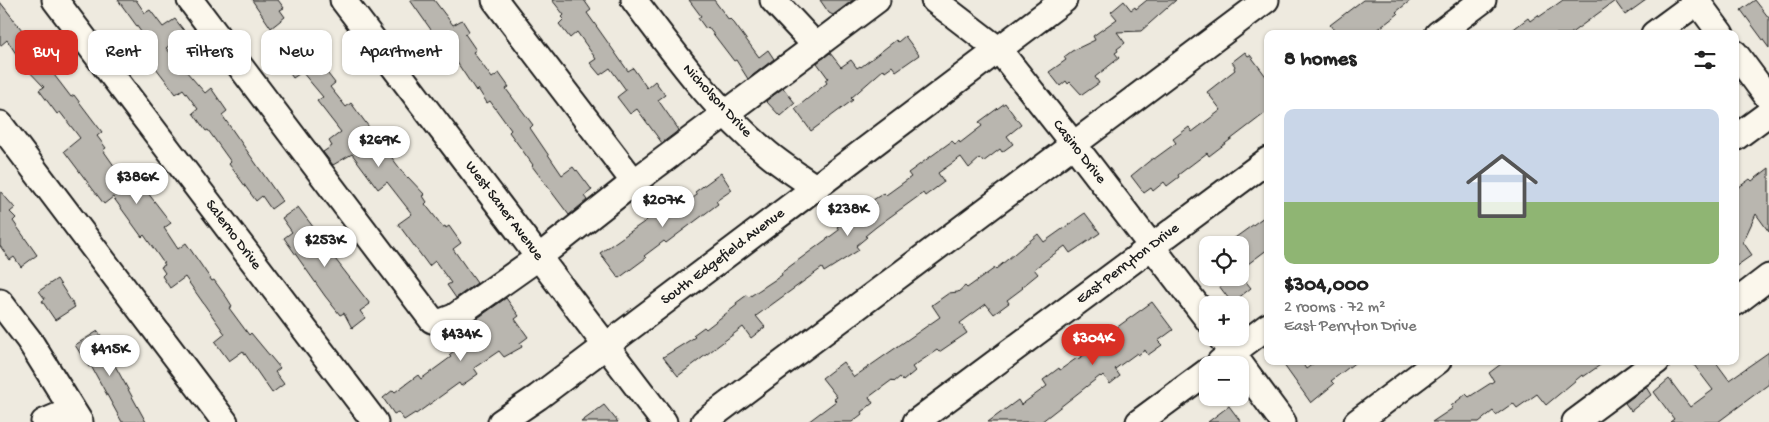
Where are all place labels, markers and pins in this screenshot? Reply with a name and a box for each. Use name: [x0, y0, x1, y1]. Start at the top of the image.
pin: $269K: [344, 126, 414, 168]
pin: $386K: [102, 162, 172, 205]
pin: $207K: [628, 186, 698, 228]
pin: $238K: [813, 194, 883, 237]
pin: $253K: [290, 226, 360, 268]
pin: $434K: [426, 320, 496, 362]
pin: $304K: [1058, 324, 1128, 366]
pin: $415K: [75, 334, 145, 377]

